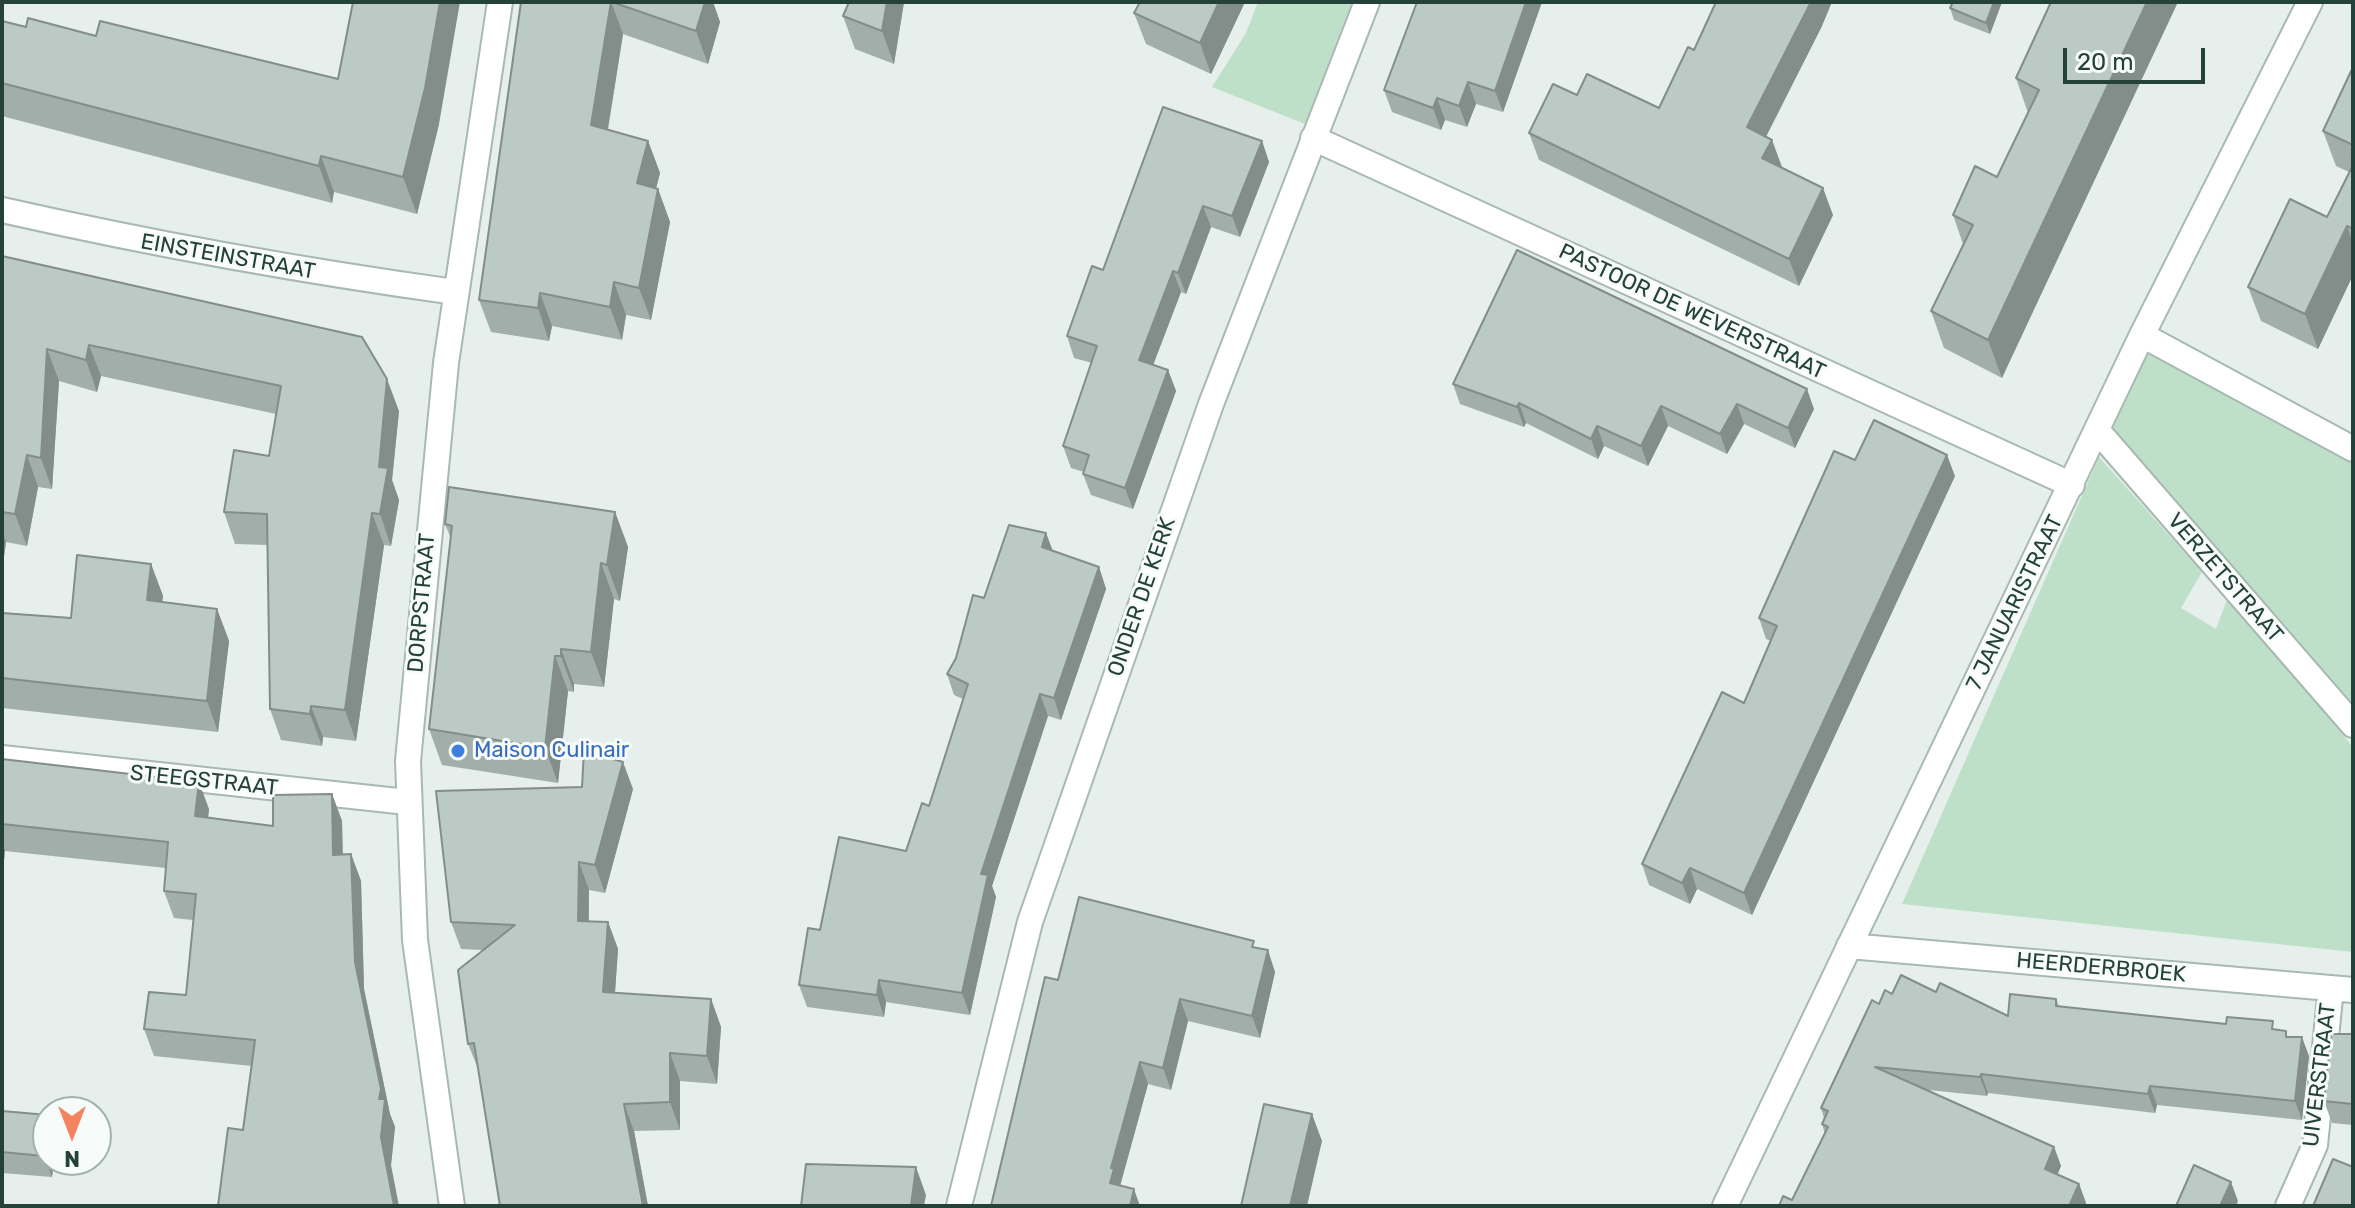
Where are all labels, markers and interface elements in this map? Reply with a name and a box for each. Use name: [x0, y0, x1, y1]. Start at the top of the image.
scale bar: [2067, 32, 2209, 82]
text: 20 m: [2077, 48, 2134, 76]
street label: EINSTEINSTRAAT: [139, 229, 317, 285]
street label: PASTOOR DE WEVERSTRAAT: [1554, 238, 1830, 386]
street label: VERZETSTRAAT: [2162, 508, 2288, 648]
street label: 7 JANUARISTRAAT: [1961, 511, 2069, 695]
street label: ONDER DE KERK: [1102, 514, 1182, 680]
street label: DORPSTRAAT: [403, 532, 441, 674]
place label: Maison Culinair: [474, 738, 629, 764]
marker: Maison Culinair: [449, 742, 467, 760]
street label: STEEGSTRAAT: [129, 760, 279, 802]
street label: HEERDERBROEK: [2015, 947, 2187, 989]
street label: UIVERSTRAAT: [2298, 1002, 2342, 1148]
north arrow: [32, 1096, 112, 1176]
text: N: [64, 1145, 80, 1172]

